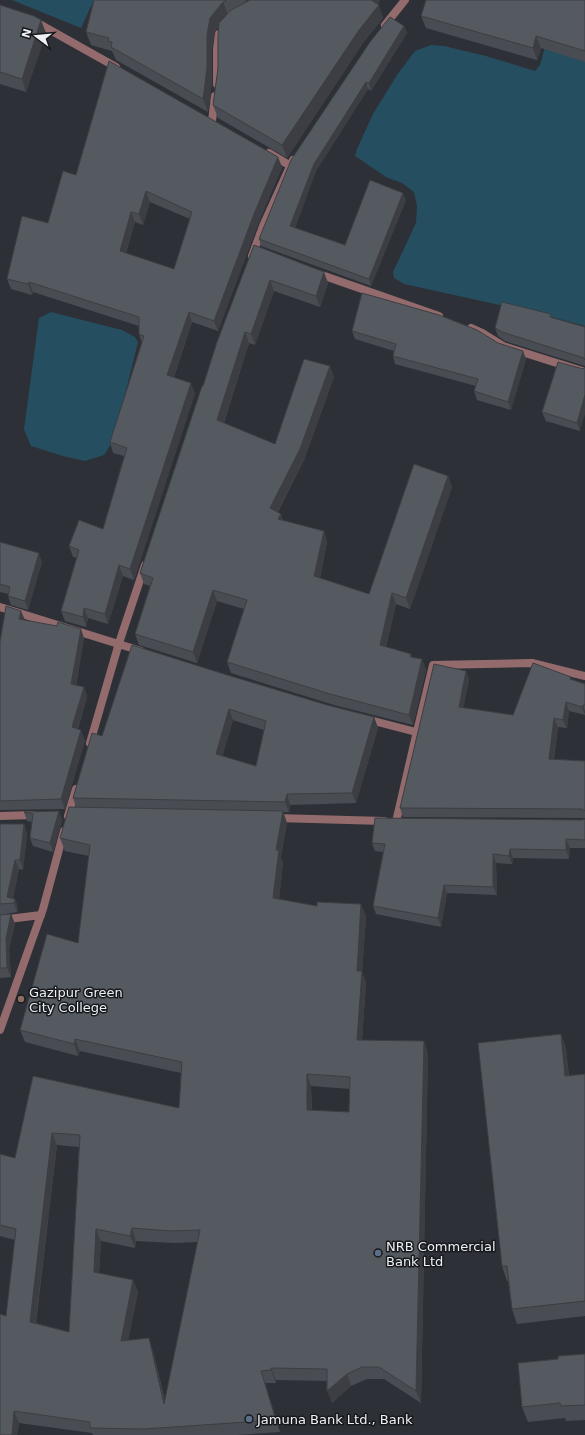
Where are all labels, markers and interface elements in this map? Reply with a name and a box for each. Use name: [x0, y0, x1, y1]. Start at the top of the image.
north arrow: [16, 16, 56, 56]
text: N: [19, 27, 34, 40]
place label: Gazipur Green City College: [29, 985, 123, 1015]
marker: Gazipur Green City College: [16, 994, 26, 1004]
place label: NRB Commercial Bank Ltd: [386, 1239, 496, 1269]
marker: NRB Commercial Bank Ltd: [373, 1248, 383, 1258]
place label: Jamuna Bank Ltd., Bank: [256, 1412, 413, 1427]
marker: Jamuna Bank Ltd., Bank: [244, 1414, 254, 1424]

